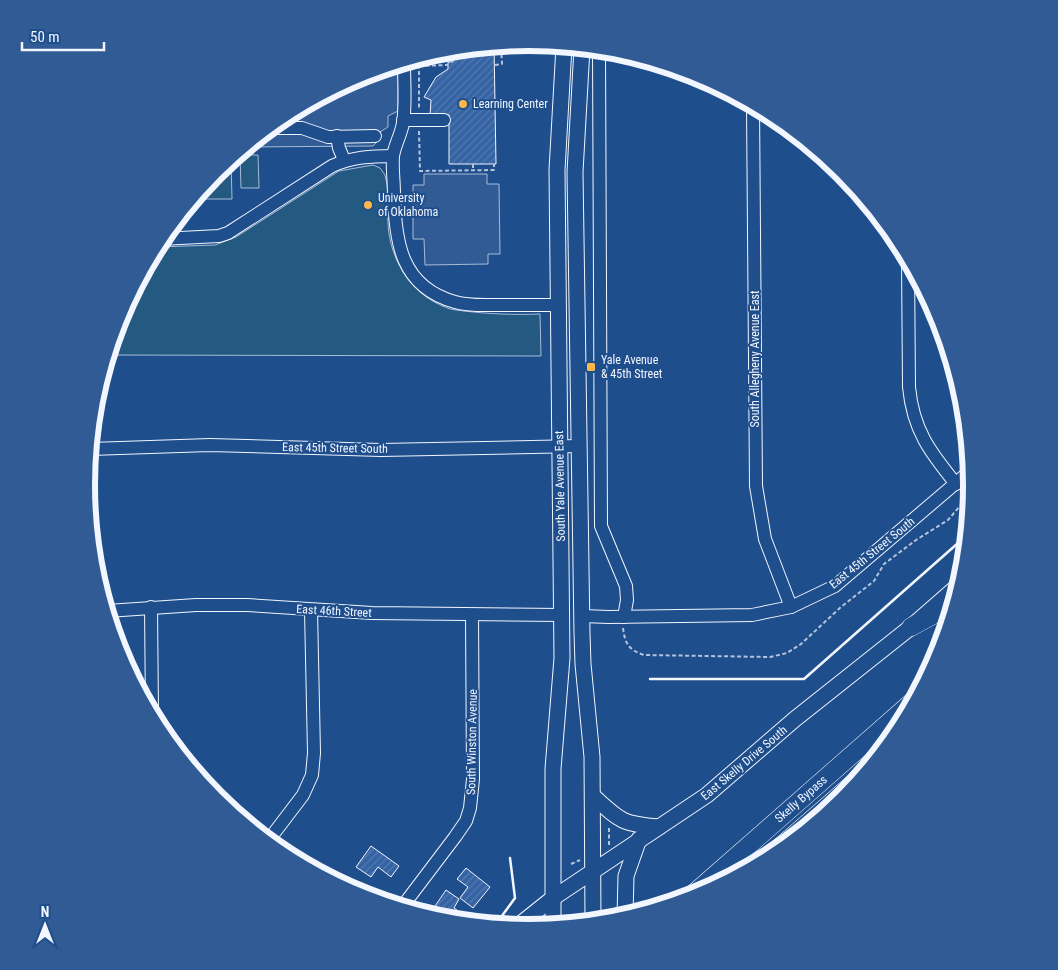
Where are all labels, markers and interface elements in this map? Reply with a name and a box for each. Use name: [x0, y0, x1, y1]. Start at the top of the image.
scale bar: [22, 20, 105, 52]
text: 50 m: [30, 28, 60, 46]
place label: Learning Center: [473, 97, 548, 111]
marker: Learning Center: [457, 98, 469, 110]
place label: University of Oklahoma: [378, 191, 439, 219]
marker: University of Oklahoma: [362, 199, 374, 211]
street label: South Allegheny Avenue East: [748, 290, 762, 428]
place label: Yale Avenue & 45th Street: [601, 353, 663, 381]
marker: Yale Avenue & 45th Street: [585, 361, 597, 373]
street label: South Yale Avenue East: [552, 430, 568, 542]
street label: East 45th Street South: [282, 440, 388, 456]
street label: East 45th Street South: [827, 514, 918, 592]
street label: East 46th Street: [296, 602, 373, 620]
street label: South Winston Avenue: [464, 689, 480, 795]
street label: East Skelly Drive South: [698, 723, 790, 803]
street label: Skelly Bypass: [772, 773, 830, 825]
north arrow: [20, 900, 70, 950]
text: N: [41, 904, 49, 920]

